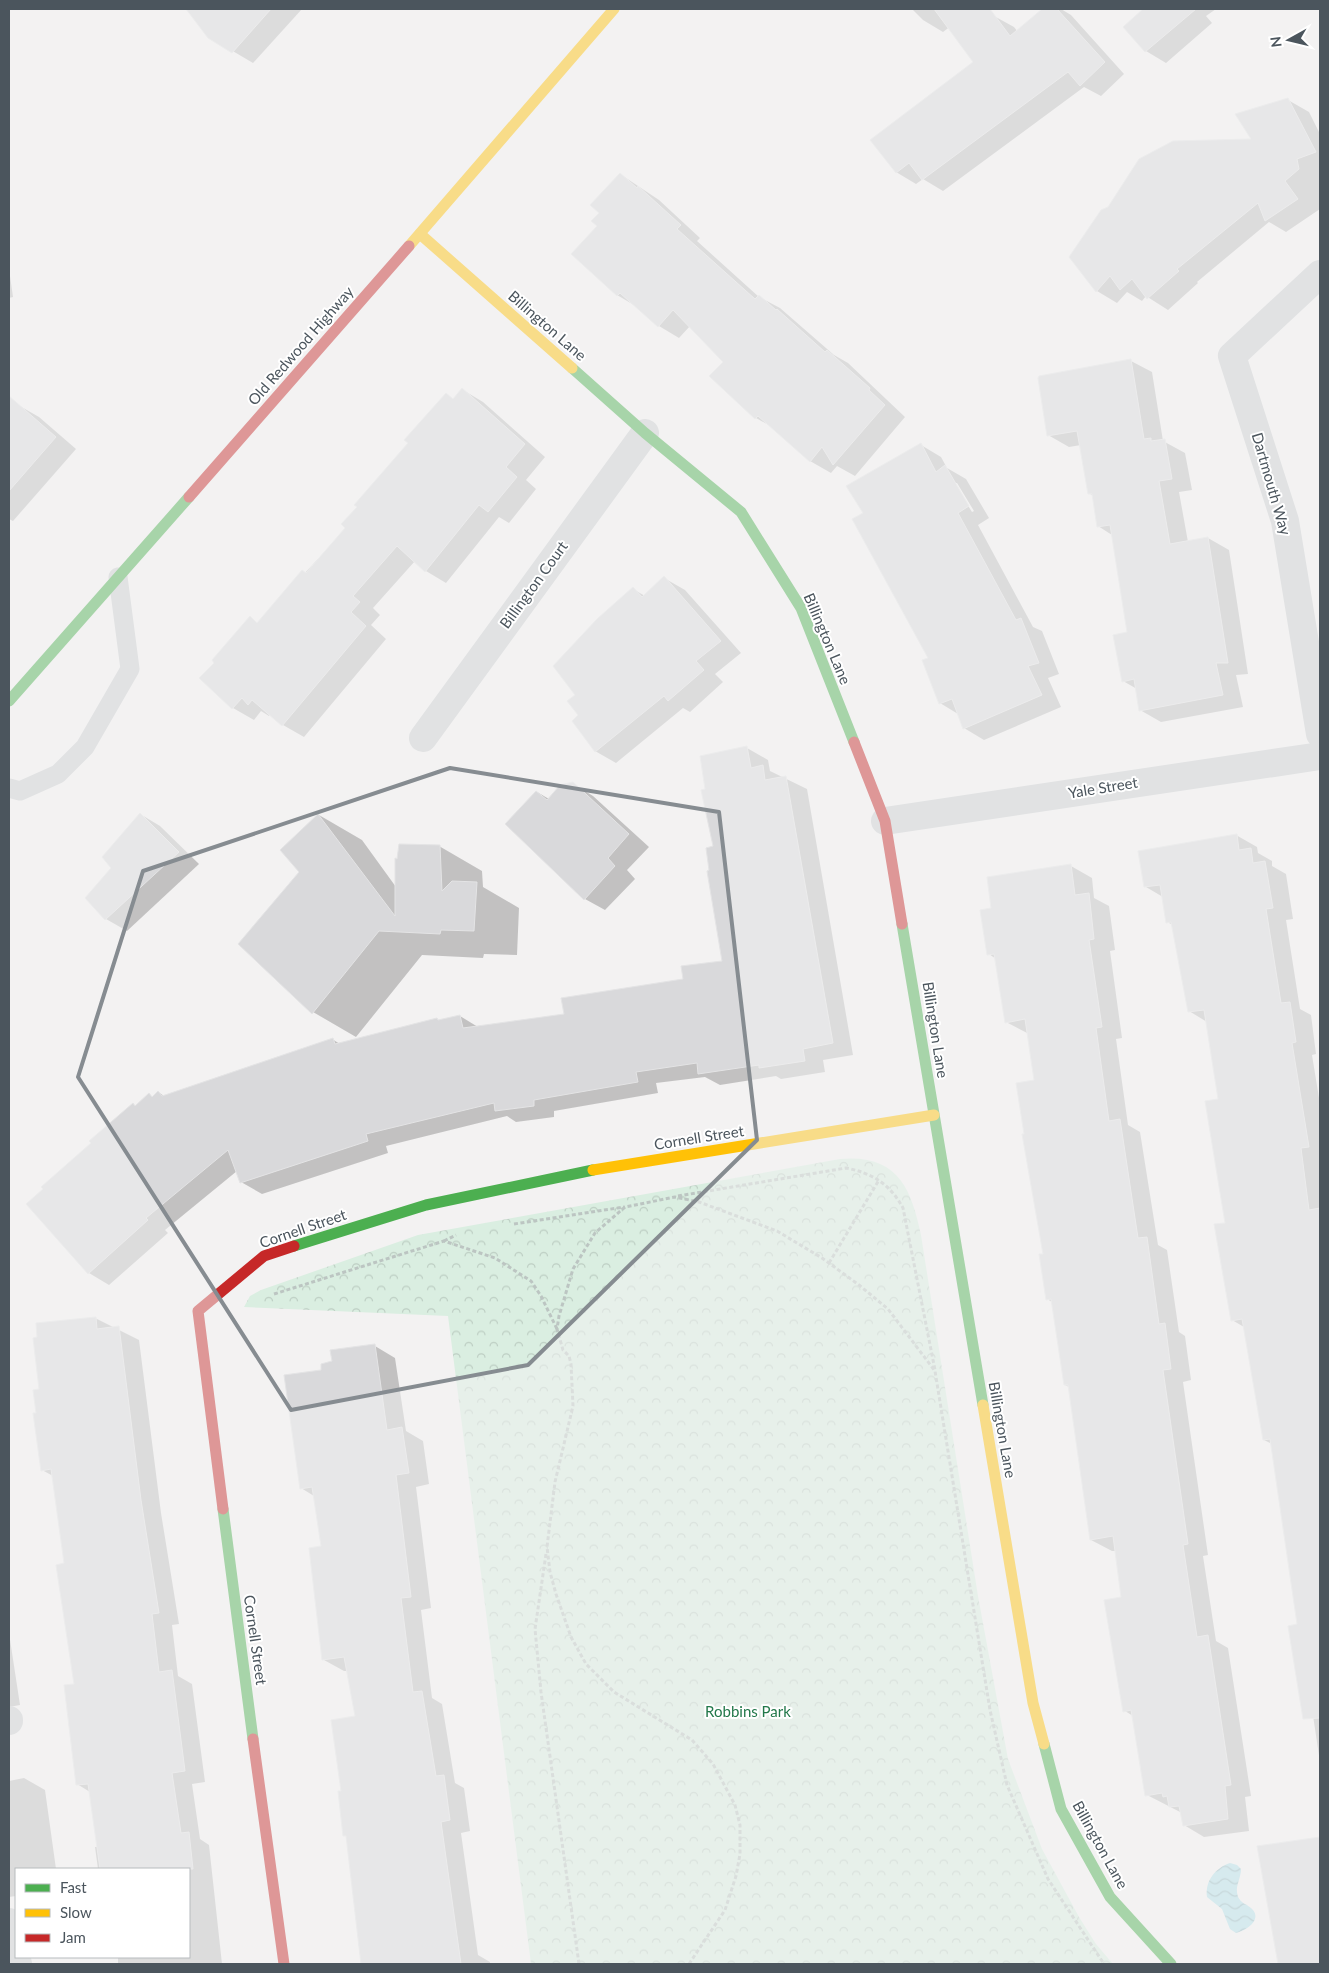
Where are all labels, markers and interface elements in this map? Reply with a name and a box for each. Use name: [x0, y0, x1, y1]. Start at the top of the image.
north arrow: [1264, 15, 1314, 65]
text: N: [1266, 35, 1285, 48]
street label: Old Redwood Highway: [244, 282, 357, 408]
street label: Billington Lane: [505, 286, 590, 364]
street label: Dartmouth Way: [1249, 430, 1295, 537]
street label: Billington Court: [495, 537, 571, 632]
street label: Billington Lane: [801, 590, 855, 687]
street label: Yale Street: [1067, 773, 1139, 801]
street label: Billington Lane: [919, 980, 953, 1079]
street label: Cornell Street: [653, 1121, 746, 1153]
street label: Cornell Street: [257, 1205, 349, 1251]
street label: Billington Lane: [986, 1380, 1020, 1479]
street label: Cornell Street: [241, 1594, 271, 1687]
park label: Robbins Park: [705, 1702, 791, 1720]
street label: Billington Lane: [1069, 1798, 1132, 1892]
legend: [15, 1868, 190, 1958]
text: Fast: [60, 1878, 87, 1896]
text: Slow: [60, 1903, 92, 1921]
text: Jam: [60, 1928, 86, 1946]

